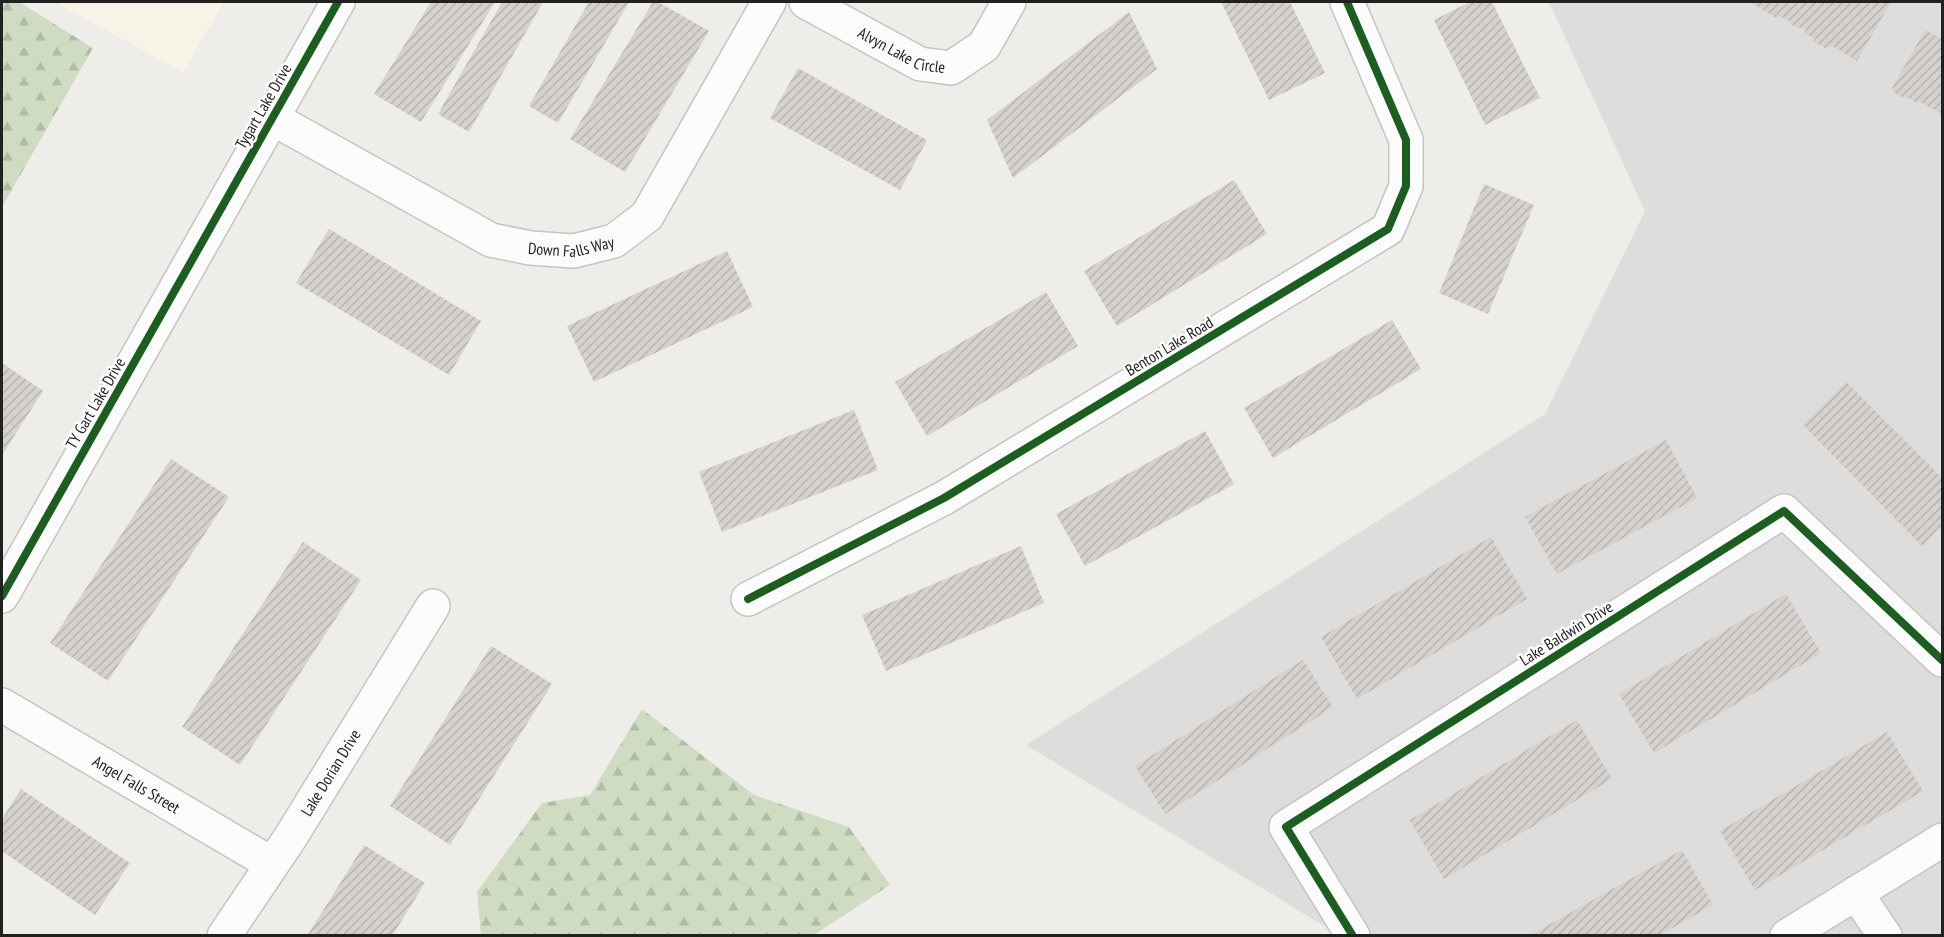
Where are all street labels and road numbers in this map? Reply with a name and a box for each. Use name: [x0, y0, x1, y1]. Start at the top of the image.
street label: Alvyn Lake Circle: [855, 22, 946, 77]
street label: Tygart Lake Drive: [231, 60, 295, 152]
street label: Down Falls Way: [527, 231, 616, 261]
street label: Benton Lake Road: [1121, 312, 1217, 380]
street label: TY Gart Lake Drive: [61, 354, 129, 452]
street label: Lake Baldwin Drive: [1516, 596, 1616, 670]
street label: Lake Dorian Drive: [296, 726, 365, 820]
street label: Angel Falls Street: [89, 751, 184, 818]

